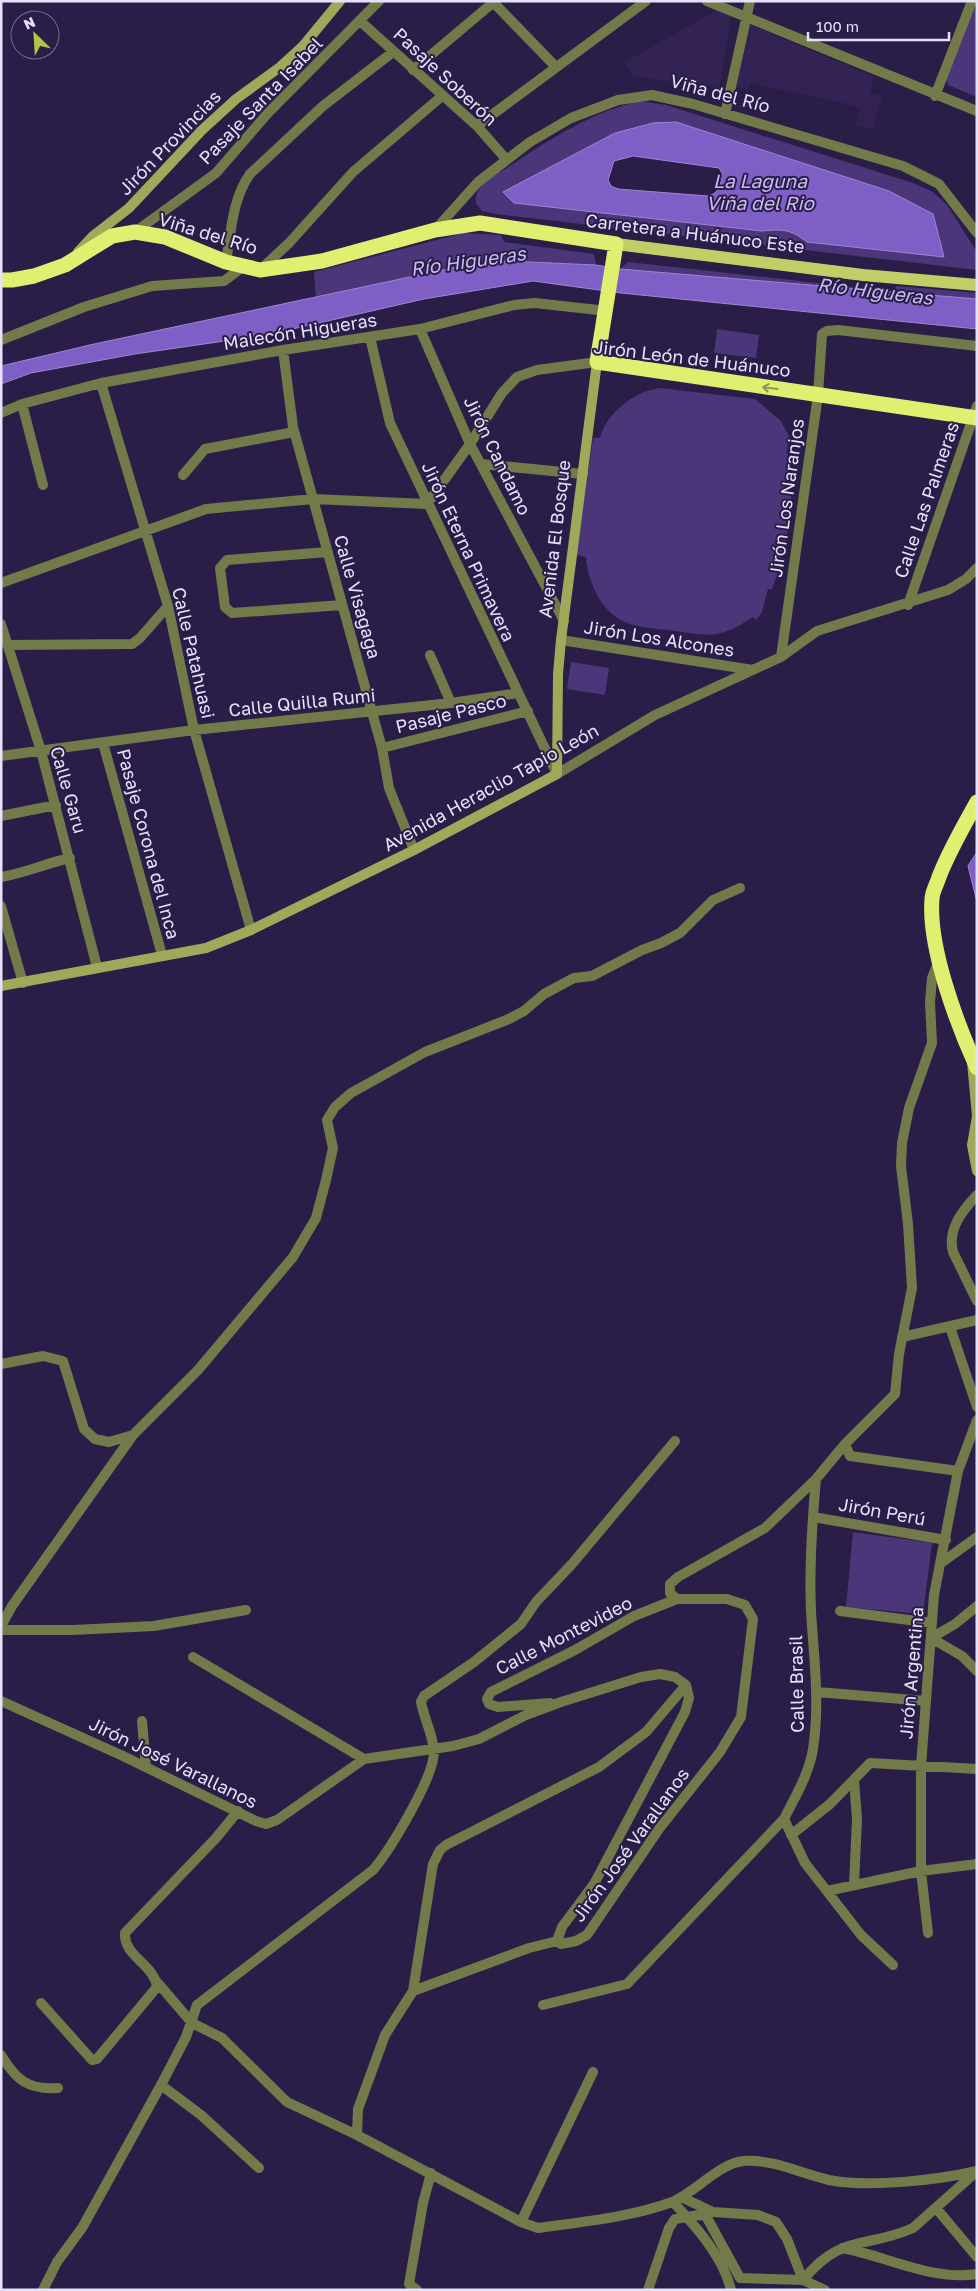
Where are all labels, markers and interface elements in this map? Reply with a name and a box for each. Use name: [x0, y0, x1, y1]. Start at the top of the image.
north arrow: [10, 10, 60, 60]
scale bar: [808, 10, 949, 42]
text: N: [21, 13, 38, 33]
text: 100 m: [816, 17, 859, 35]
street label: Pasaje Soberón: [389, 23, 502, 130]
street label: Pasaje Santa Isabel: [194, 32, 327, 168]
street label: Viña del Río: [668, 69, 772, 117]
street label: Jirón Provincias: [114, 85, 225, 199]
water label: La Laguna Viña del Rio: [706, 169, 816, 214]
street label: Viña del Río: [156, 208, 260, 259]
street label: Carretera a Huánuco Este: [584, 209, 806, 257]
water label: Río Higueras: [409, 241, 528, 280]
water label: Río Higueras: [816, 272, 935, 309]
street label: Malecón Higueras: [221, 308, 378, 354]
street label: Jirón León de Huánuco: [592, 335, 792, 381]
one-way arrow: [762, 382, 778, 392]
street label: Jirón Candamo: [460, 393, 536, 519]
street label: Jirón Los Naranjos: [764, 417, 808, 579]
street label: Calle Las Palmeras: [889, 419, 963, 581]
street label: Jirón Eterna Primavera: [418, 458, 520, 645]
street label: Avenida El Bosque: [533, 459, 575, 619]
street label: Calle Visagaga: [330, 532, 386, 661]
street label: Calle Patahuasi: [168, 585, 220, 721]
street label: Jirón Los Alcones: [582, 615, 736, 661]
street label: Calle Quilla Rumi: [227, 683, 376, 721]
street label: Pasaje Pasco: [393, 689, 508, 737]
street label: Avenida Heraclio Tapio León: [379, 719, 602, 856]
street label: Calle Garu: [46, 744, 92, 836]
street label: Pasaje Corona del Inca: [113, 746, 185, 941]
street label: Jirón Perú: [837, 1493, 927, 1529]
street label: Calle Montevideo: [492, 1591, 636, 1679]
street label: Jirón Argentina: [894, 1606, 928, 1740]
street label: Calle Brasil: [784, 1635, 808, 1733]
street label: Jirón José Varallanos: [86, 1712, 261, 1812]
street label: Jirón José Varallanos: [567, 1763, 693, 1926]

